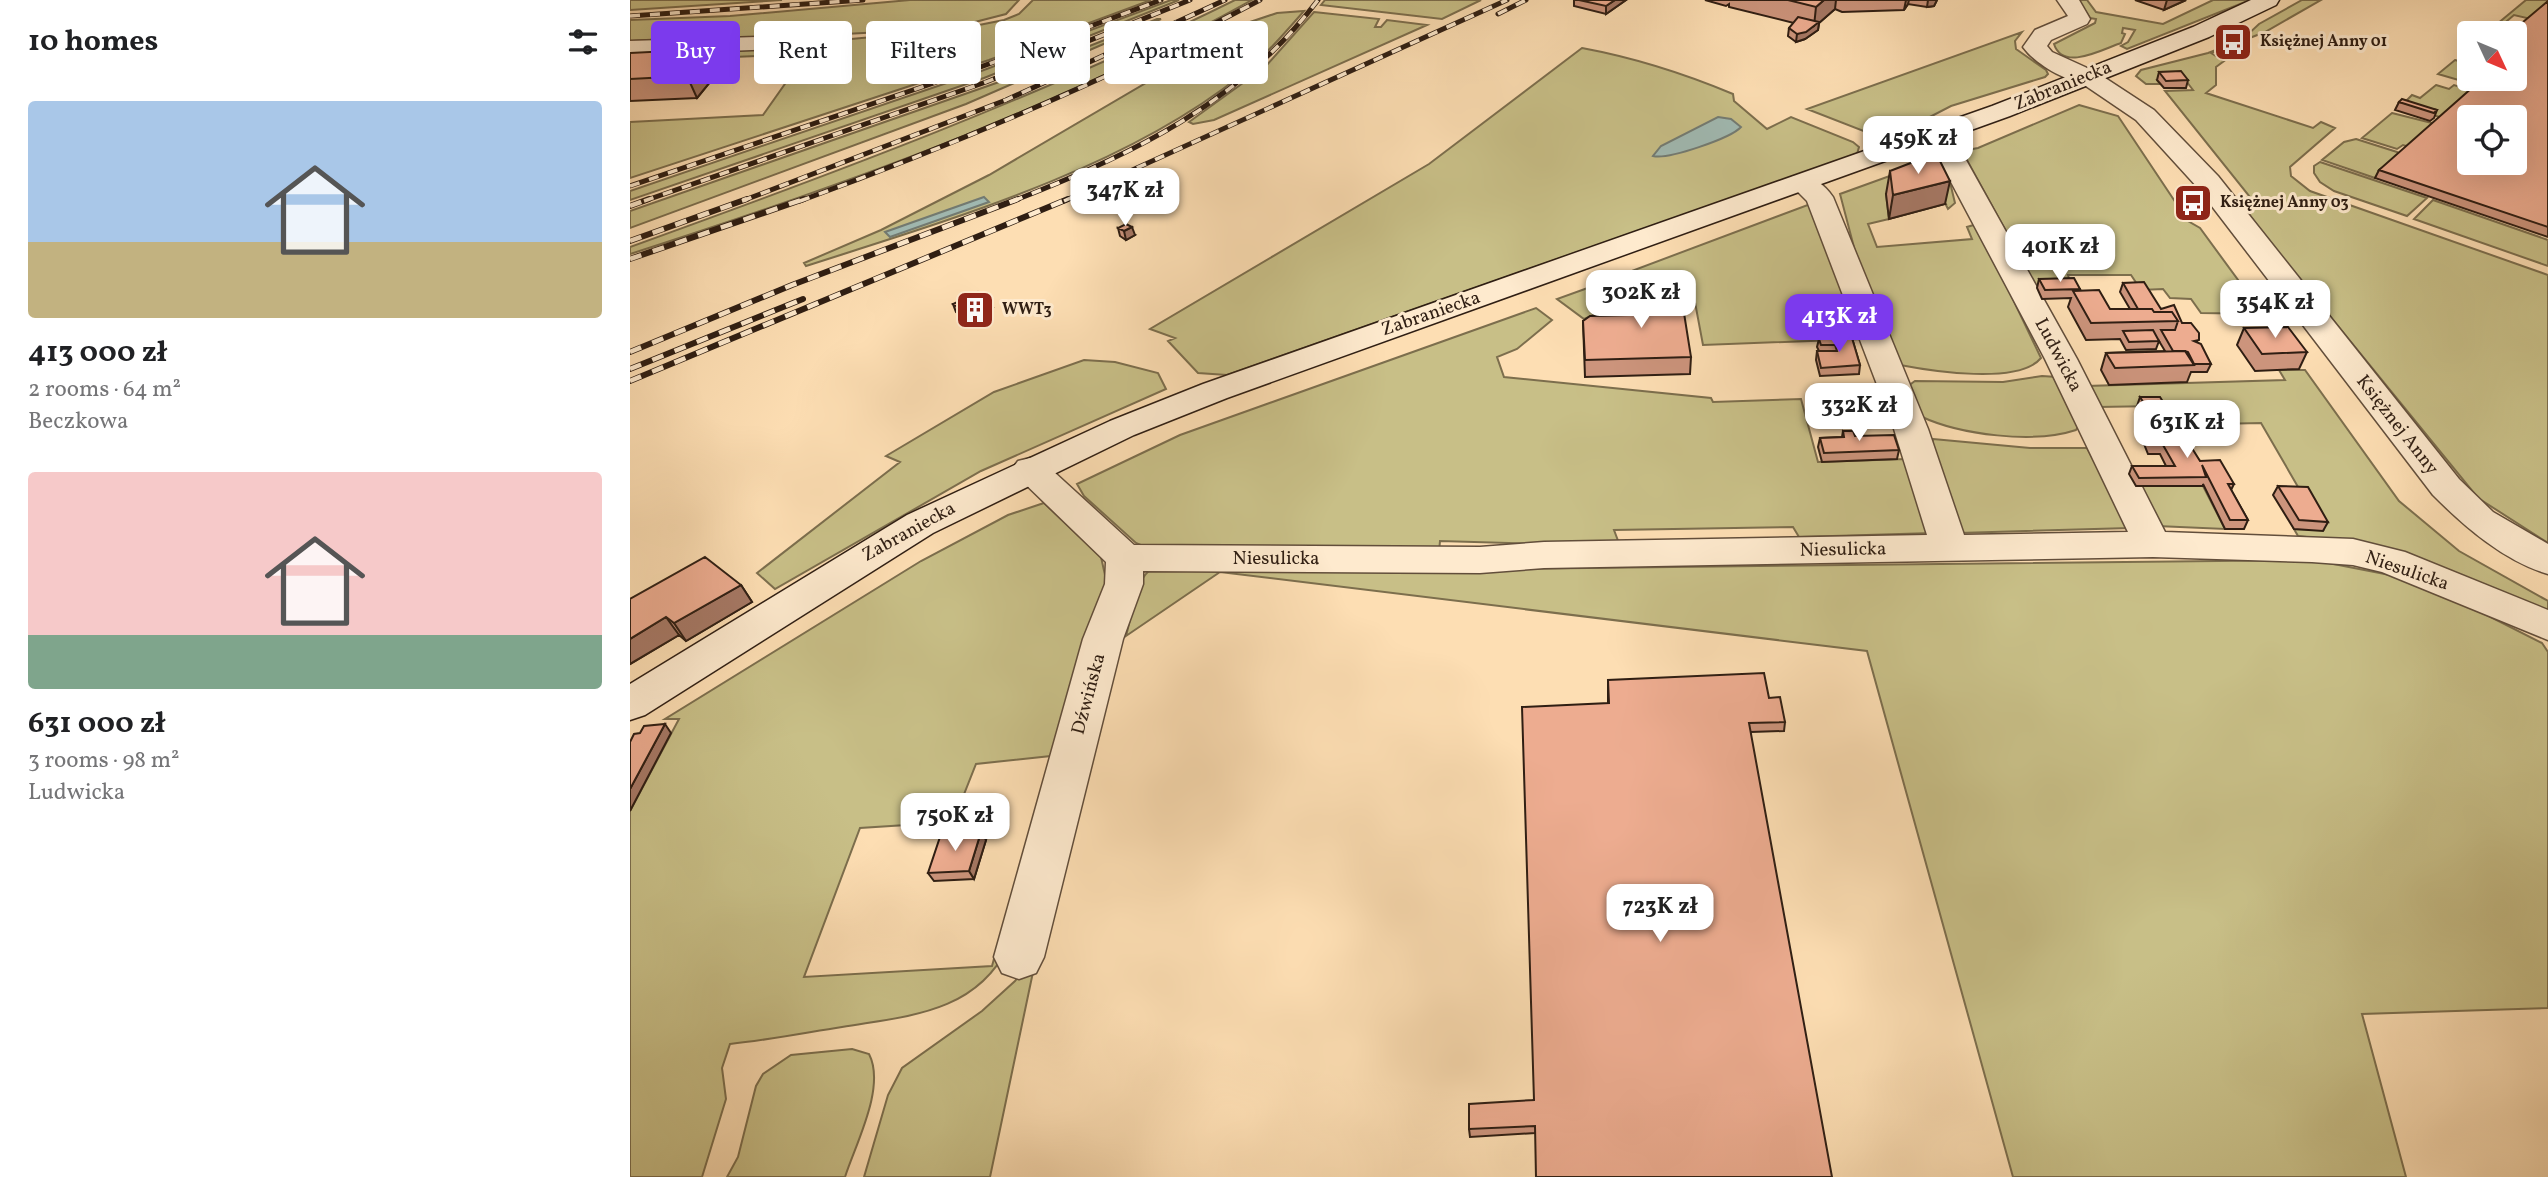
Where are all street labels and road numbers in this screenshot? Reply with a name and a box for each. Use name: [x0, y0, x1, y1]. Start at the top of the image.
street label: Zabraniecka: [2010, 55, 2116, 117]
street label: Zabraniecka: [1378, 285, 1484, 343]
street label: Ludwicka: [2028, 313, 2088, 397]
street label: Księżnej Anny: [2350, 370, 2444, 480]
street label: Zabraniecka: [858, 496, 960, 568]
street label: Niesulicka: [1799, 536, 1887, 564]
street label: Niesulicka: [2362, 545, 2452, 597]
street label: Niesulicka: [1233, 546, 1319, 572]
street label: Dźwińska: [1066, 650, 1112, 738]

